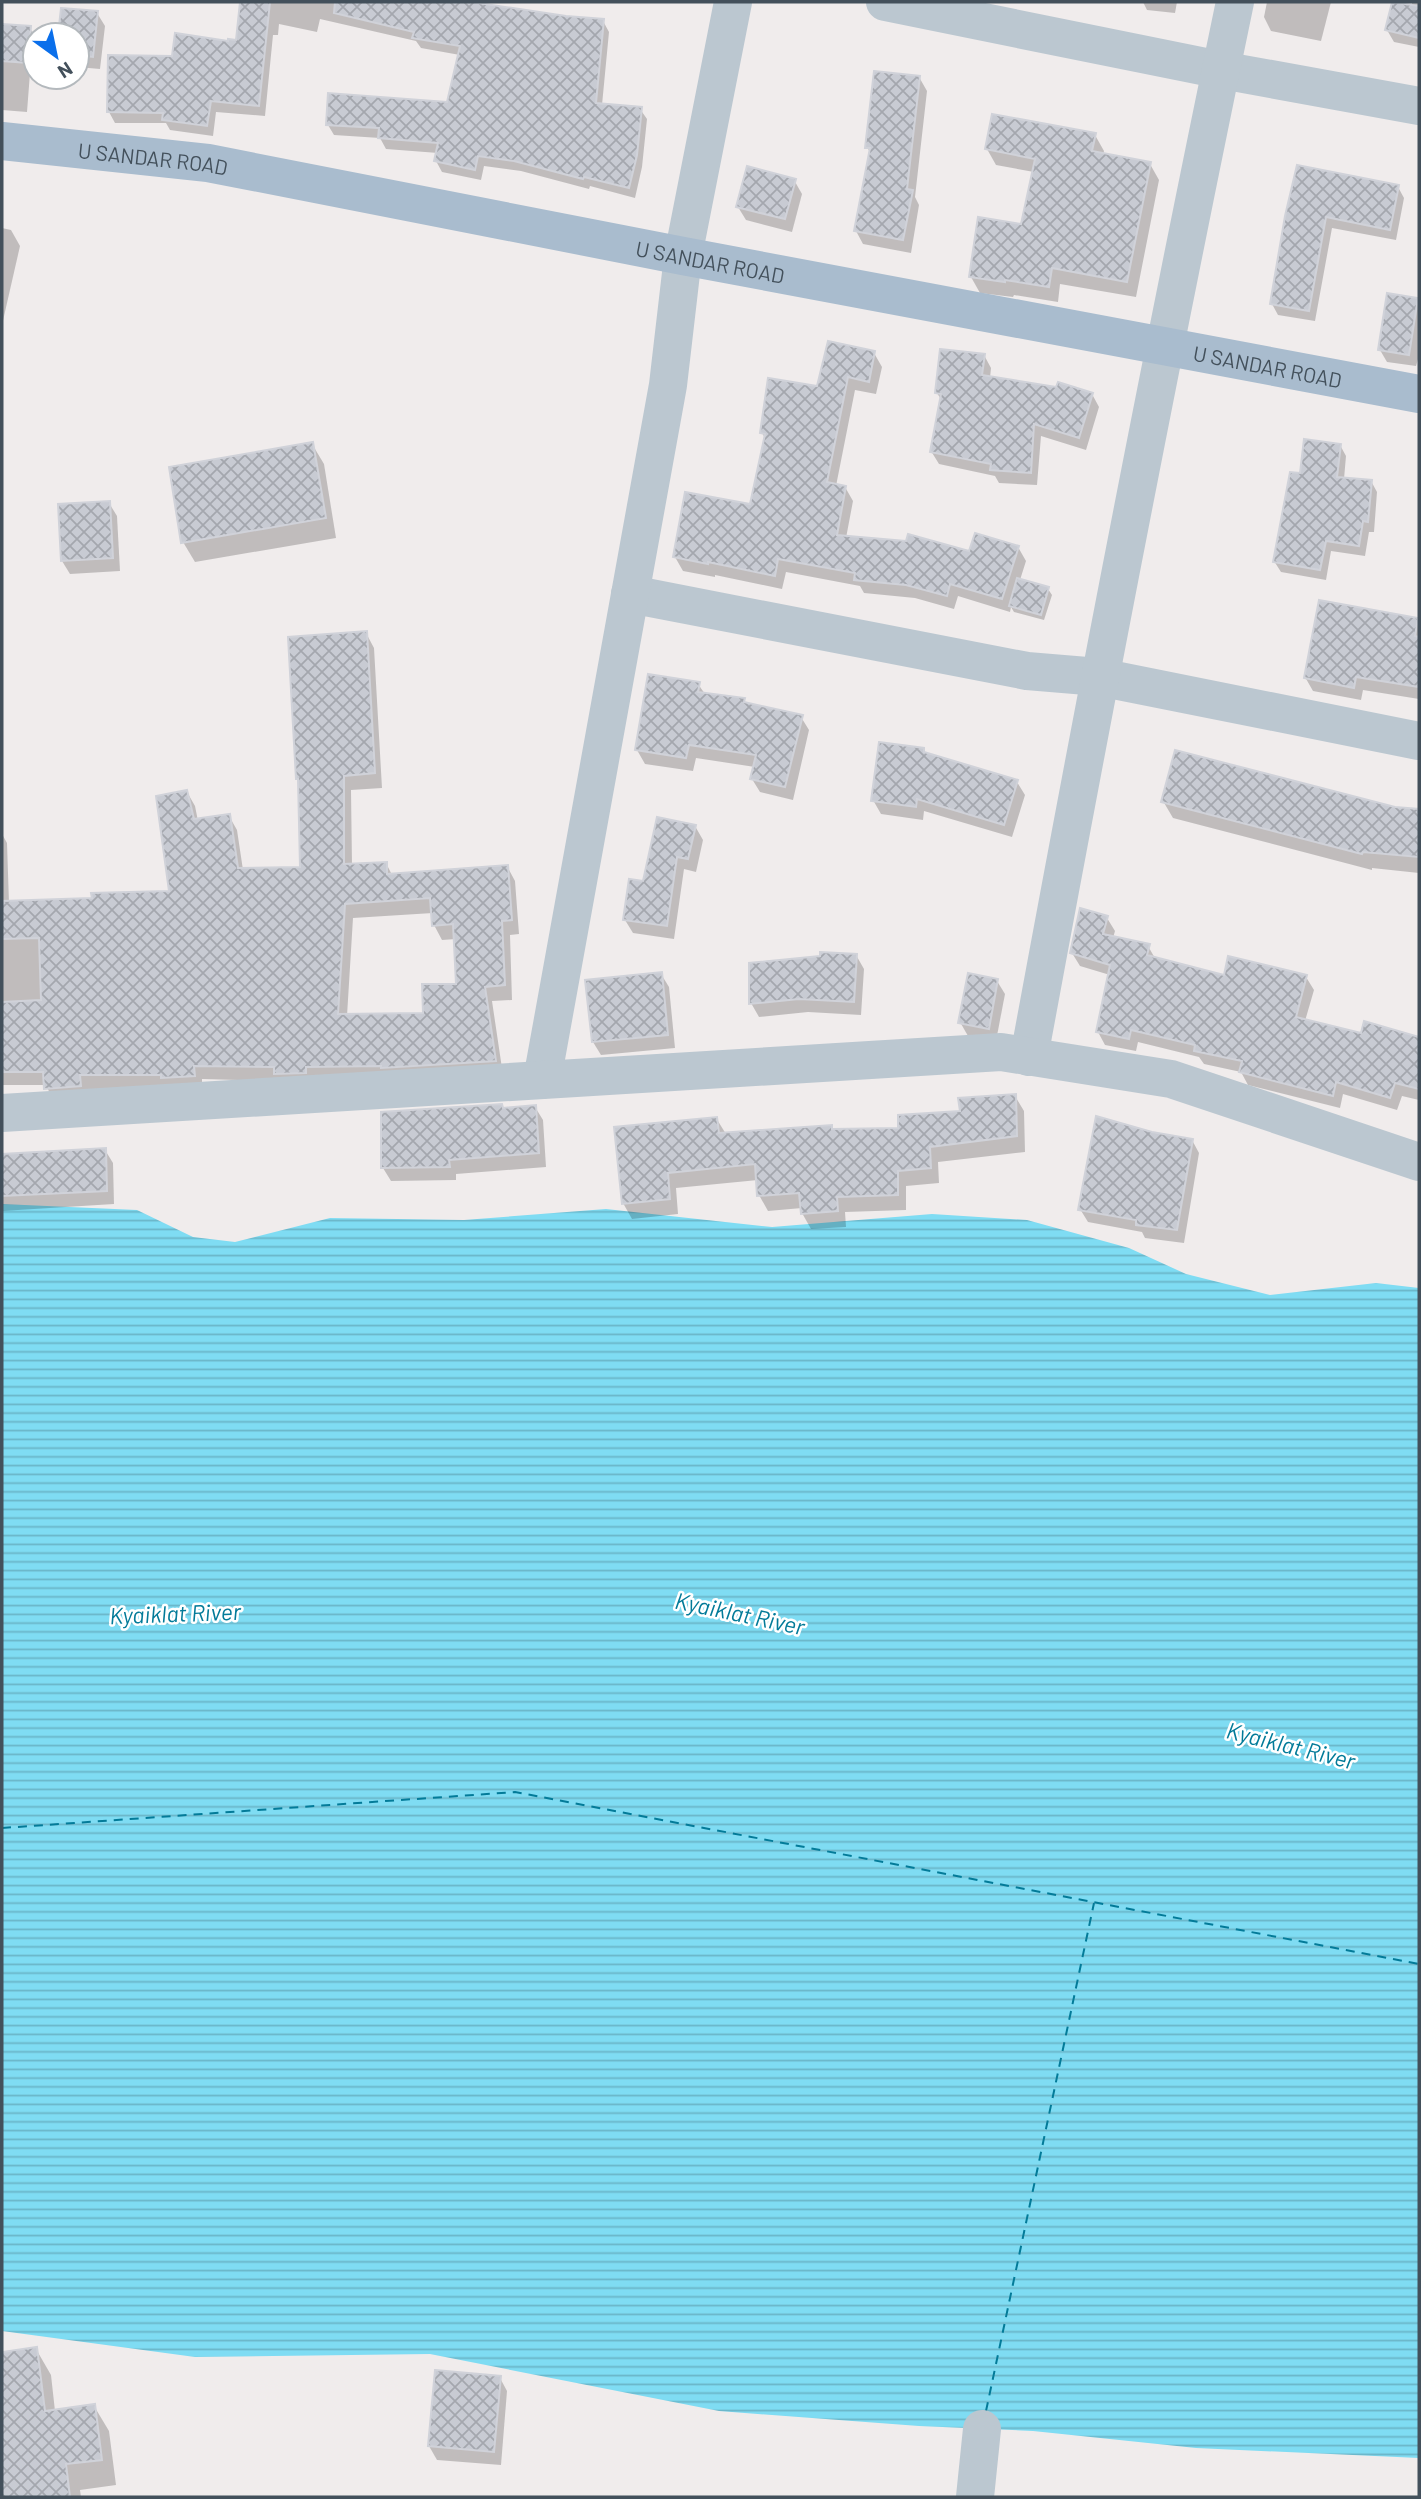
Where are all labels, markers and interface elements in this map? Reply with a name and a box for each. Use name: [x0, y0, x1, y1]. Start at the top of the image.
north arrow: [21, 21, 91, 91]
text: N: [54, 58, 77, 84]
street label: U SANDAR ROAD: [77, 137, 230, 179]
street label: U SANDAR ROAD: [634, 235, 787, 287]
street label: U SANDAR ROAD: [1191, 339, 1344, 392]
water label: Kyaiklat River: [673, 1586, 808, 1641]
water label: Kyaiklat River: [109, 1597, 242, 1629]
water label: Kyaiklat River: [1224, 1716, 1359, 1775]

